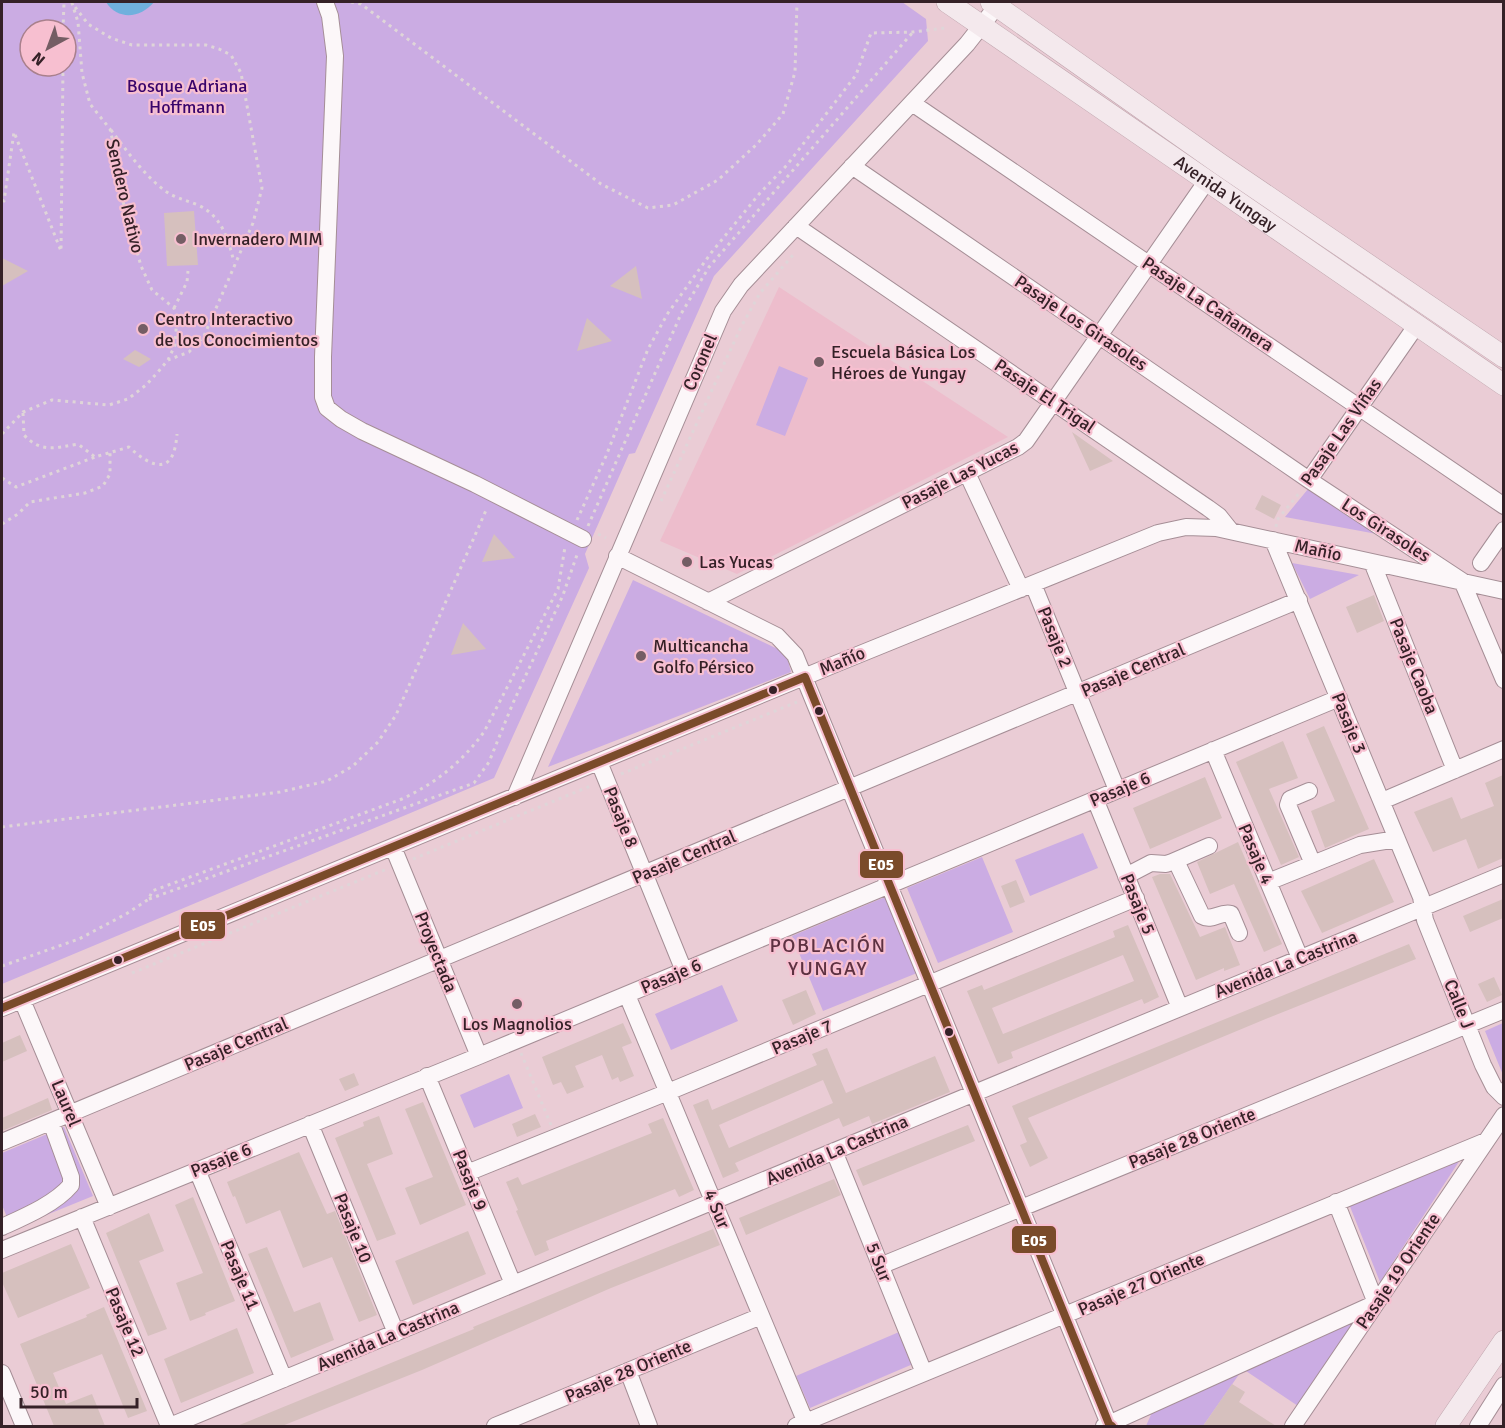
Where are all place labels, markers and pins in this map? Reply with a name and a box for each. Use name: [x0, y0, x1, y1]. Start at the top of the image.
place label: Invernadero MIM: [193, 228, 323, 250]
marker: Invernadero MIM: [174, 232, 188, 246]
place label: Centro Interactivo de los Conocimientos: [155, 308, 318, 351]
marker: Centro Interactivo de los Conocimientos: [136, 322, 150, 336]
place label: Escuela Básica Los Héroes de Yungay: [831, 341, 975, 384]
marker: Escuela Básica Los Héroes de Yungay: [812, 355, 826, 369]
place label: Las Yucas: [699, 551, 773, 573]
marker: Las Yucas: [680, 555, 694, 569]
place label: Multicancha Golfo Pérsico: [653, 635, 754, 678]
marker: Multicancha Golfo Pérsico: [634, 649, 648, 663]
unlabelled marker: [767, 684, 779, 696]
unlabelled marker: [813, 705, 825, 717]
unlabelled marker: [112, 954, 124, 966]
marker: Los Magnolios: [510, 997, 524, 1011]
place label: Los Magnolios: [462, 1013, 572, 1035]
unlabelled marker: [943, 1026, 955, 1038]

